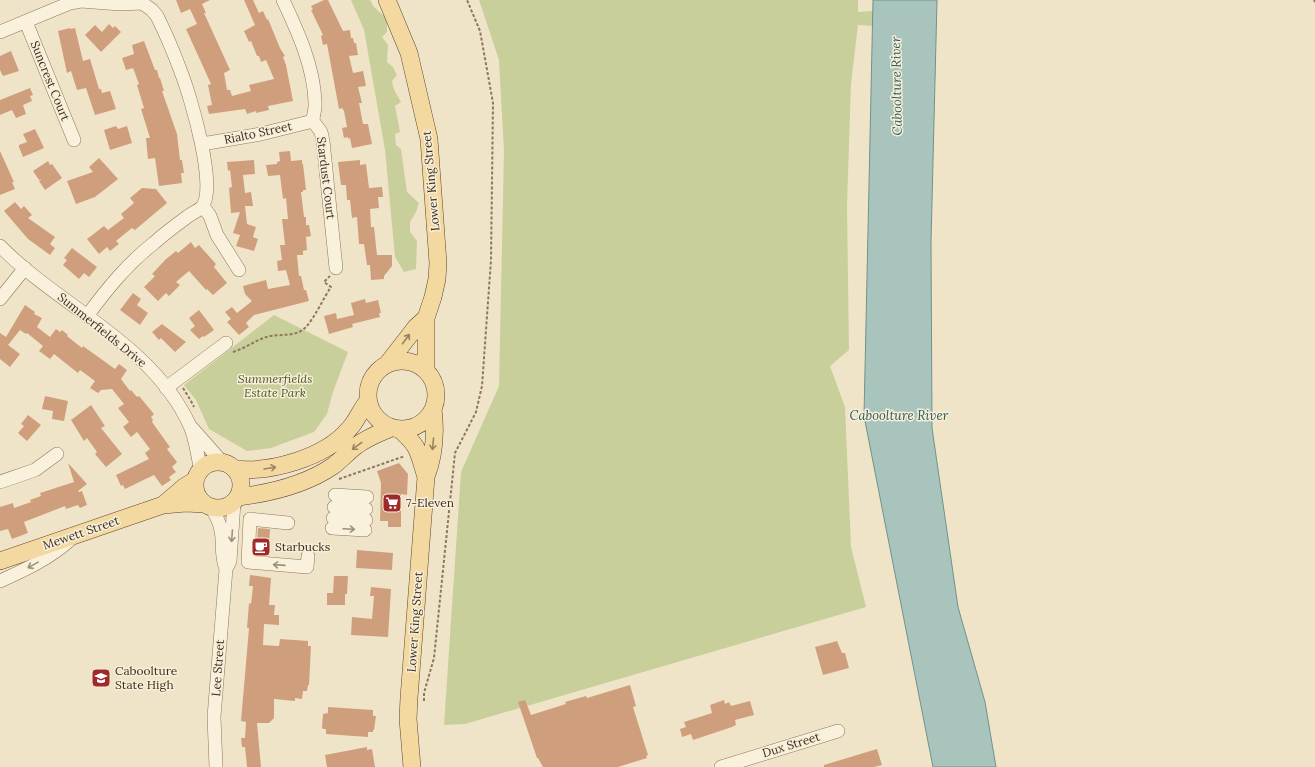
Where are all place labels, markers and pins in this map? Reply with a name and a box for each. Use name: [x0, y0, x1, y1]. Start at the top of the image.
supermarket icon: 7-Eleven: [381, 492, 403, 514]
place label: 7-Eleven: [406, 495, 454, 510]
cafe icon: Starbucks: [250, 536, 272, 558]
place label: Starbucks: [275, 539, 331, 554]
place label: Caboolture State High: [115, 663, 178, 692]
school or university icon: Caboolture State High: [90, 667, 112, 689]

